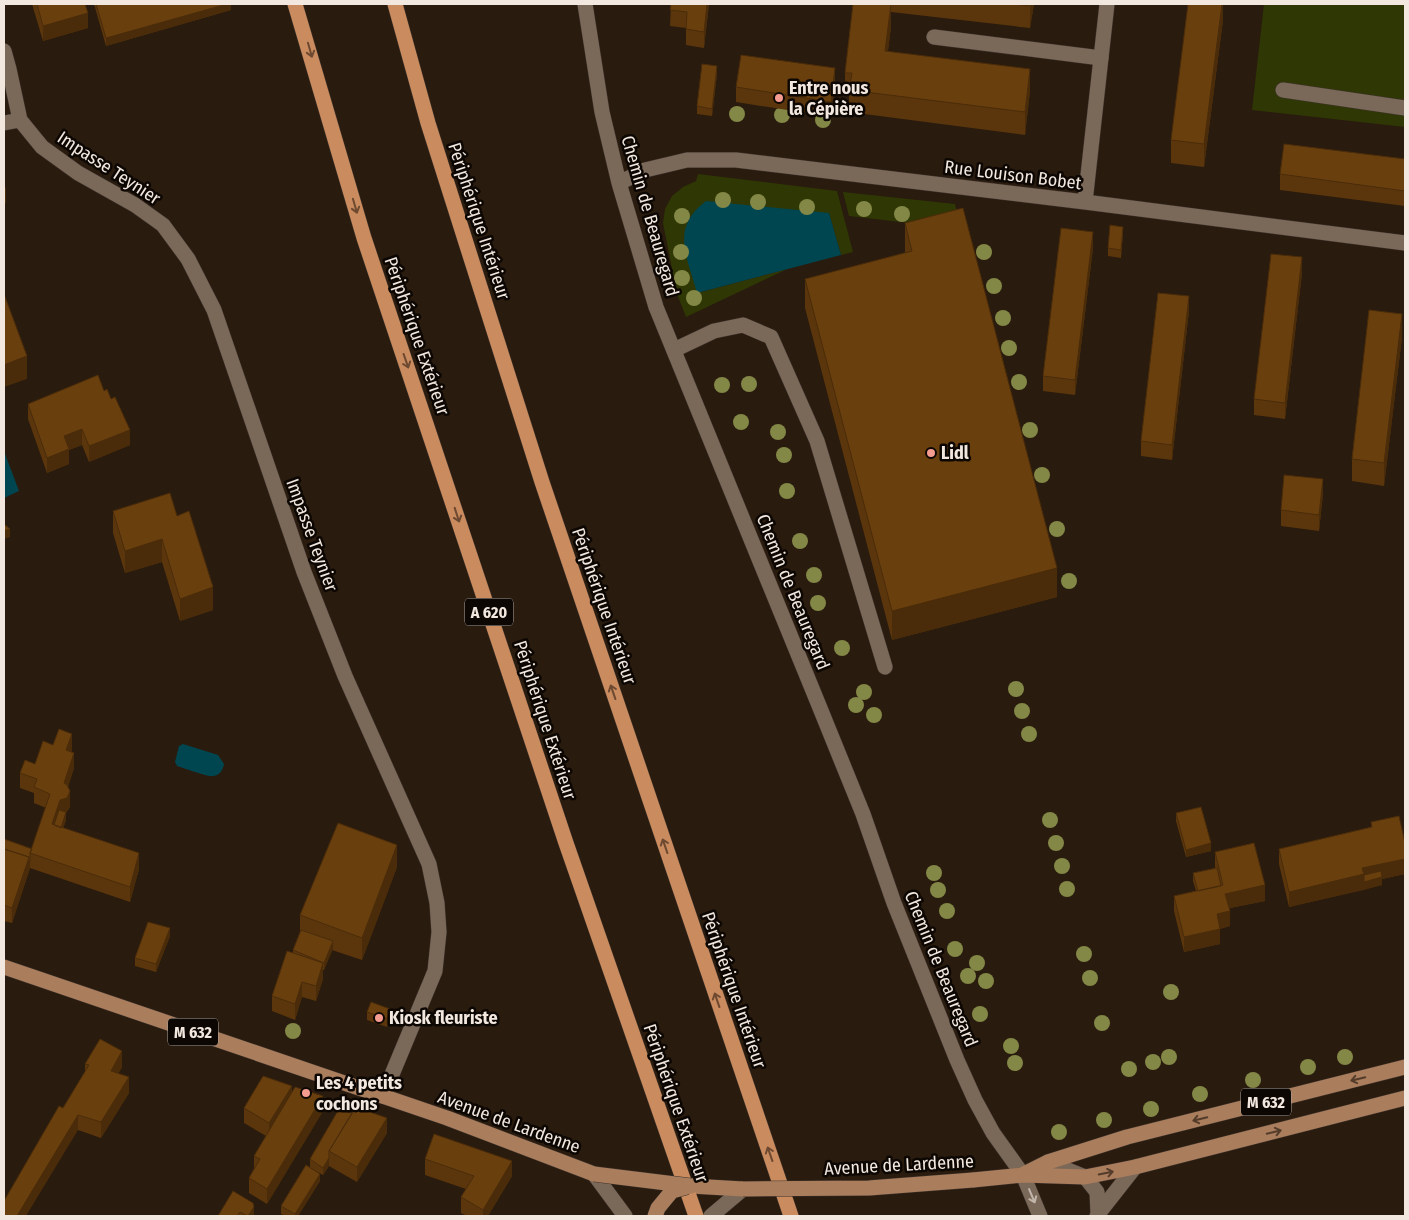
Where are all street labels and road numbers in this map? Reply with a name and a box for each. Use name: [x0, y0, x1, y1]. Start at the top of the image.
street label: Impasse Teynier: [53, 127, 165, 210]
street label: Chemin de Beauregard: [617, 133, 683, 299]
street label: Périphérique Intérieur: [443, 140, 515, 303]
street label: Rue Louison Bobet: [943, 156, 1083, 194]
street label: Périphérique Extérieur: [380, 254, 455, 419]
street label: Impasse Teynier: [281, 476, 343, 595]
street label: Chemin de Beauregard: [752, 511, 834, 673]
street label: Périphérique Intérieur: [567, 525, 641, 688]
road number: A 620: [465, 598, 513, 626]
street label: Périphérique Extérieur: [509, 638, 581, 803]
street label: Chemin de Beauregard: [900, 888, 982, 1050]
street label: Périphérique Intérieur: [697, 909, 771, 1072]
road number: M 632: [168, 1019, 218, 1046]
street label: Périphérique Extérieur: [639, 1021, 714, 1186]
street label: Avenue de Lardenne: [435, 1086, 583, 1158]
road number: M 632: [1241, 1088, 1291, 1116]
street label: Avenue de Lardenne: [824, 1150, 975, 1180]

